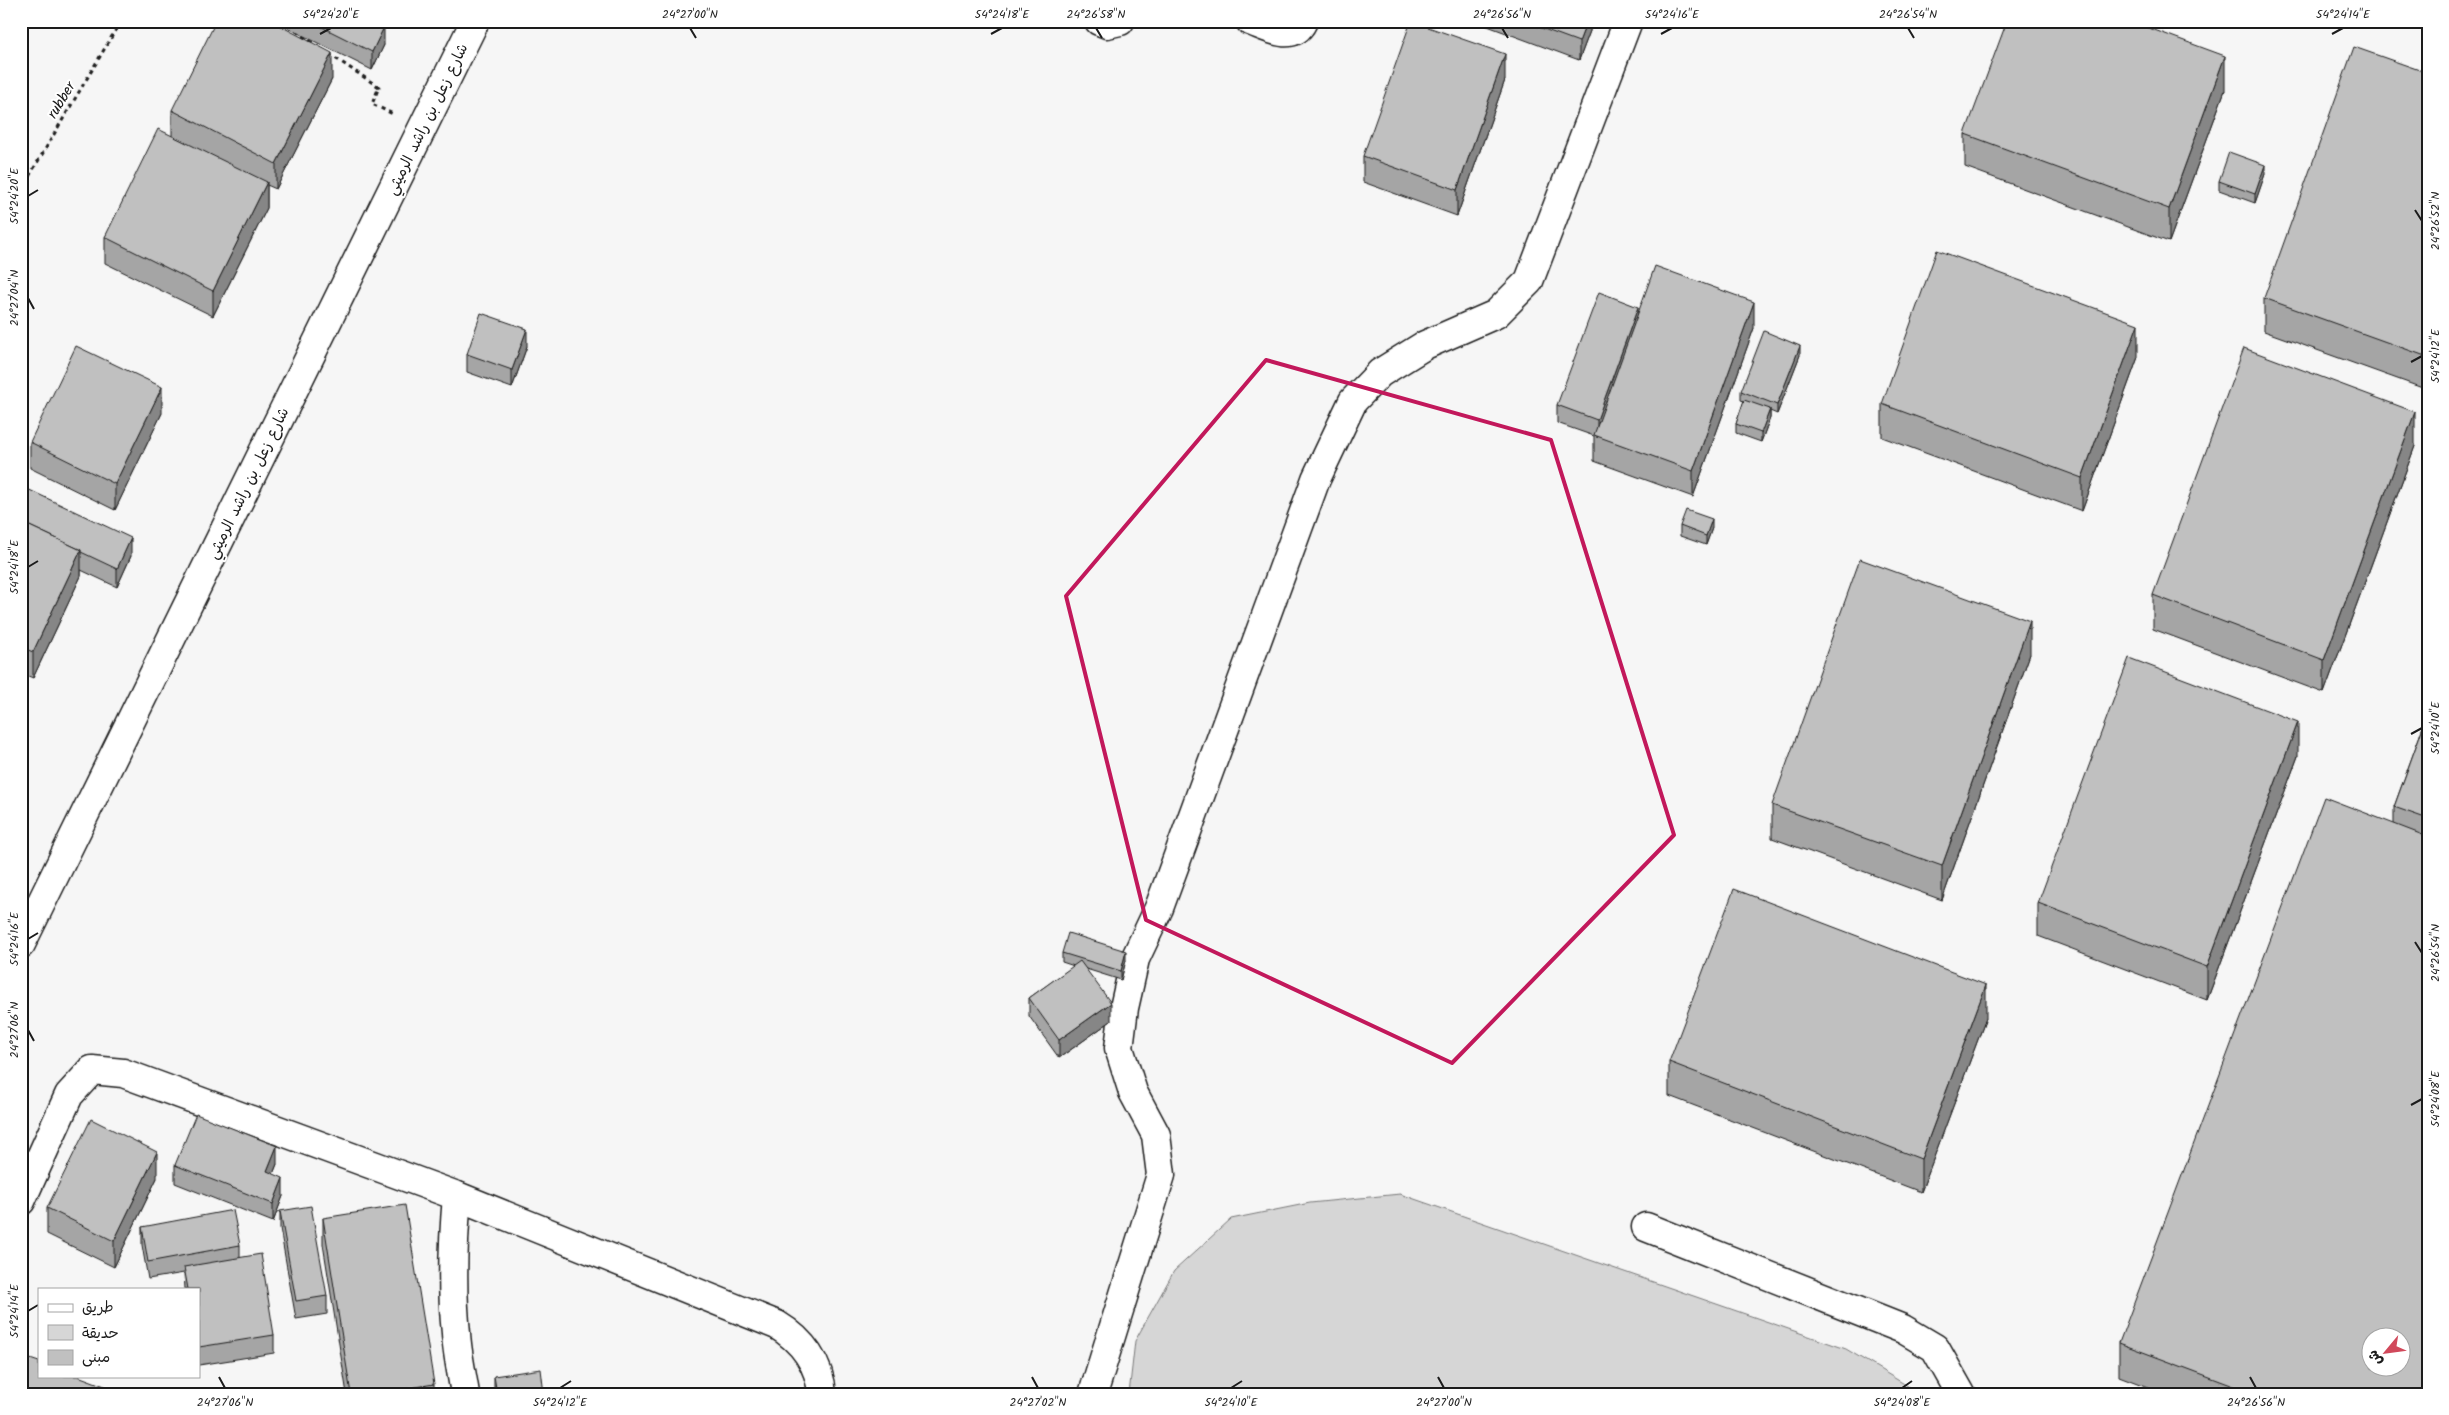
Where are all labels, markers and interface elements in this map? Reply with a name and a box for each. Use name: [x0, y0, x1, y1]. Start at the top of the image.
text: 54°24'20"E: [303, 5, 360, 24]
text: 24°27'00"N: [662, 5, 718, 24]
text: 54°24'18"E: [975, 5, 1030, 24]
text: 24°26'58"N: [1067, 5, 1125, 24]
text: 24°26'56"N: [1473, 5, 1531, 24]
text: 54°24'16"E: [1645, 5, 1700, 24]
text: 24°26'54"N: [1879, 5, 1937, 24]
text: 54°24'14"E: [2316, 5, 2371, 24]
street label: شارع زعل بن راشد الرميثي: [381, 39, 475, 199]
street label: rubber: [41, 76, 83, 124]
text: 54°24'20"E: [5, 167, 24, 224]
text: 24°26'52"N: [2426, 192, 2445, 250]
text: 24°27'04"N: [5, 270, 24, 326]
text: 54°24'12"E: [2426, 328, 2445, 383]
street label: شارع زعل بن راشد الرميثي: [202, 403, 296, 563]
text: 54°24'18"E: [5, 539, 24, 594]
text: 54°24'10"E: [2426, 700, 2445, 755]
text: 54°24'16"E: [5, 911, 24, 966]
text: 24°26'54"N: [2426, 924, 2445, 982]
text: 24°27'06"N: [5, 1002, 24, 1058]
text: 54°24'08"E: [2426, 1070, 2445, 1127]
text: 54°24'14"E: [5, 1283, 24, 1338]
legend: [38, 1288, 200, 1378]
text: طريق: [82, 1296, 114, 1320]
text: حديقة: [82, 1322, 119, 1346]
north arrow: [2362, 1328, 2412, 1378]
text: مبنى: [82, 1346, 110, 1370]
text: ش: [2362, 1346, 2389, 1370]
text: 24°27'06"N: [197, 1393, 253, 1412]
text: 54°24'12"E: [533, 1393, 588, 1412]
text: 24°27'02"N: [1010, 1393, 1066, 1412]
text: 54°24'10"E: [1204, 1393, 1259, 1412]
text: 24°27'00"N: [1416, 1393, 1472, 1412]
text: 54°24'08"E: [1874, 1393, 1931, 1412]
text: 24°26'56"N: [2227, 1393, 2285, 1412]

